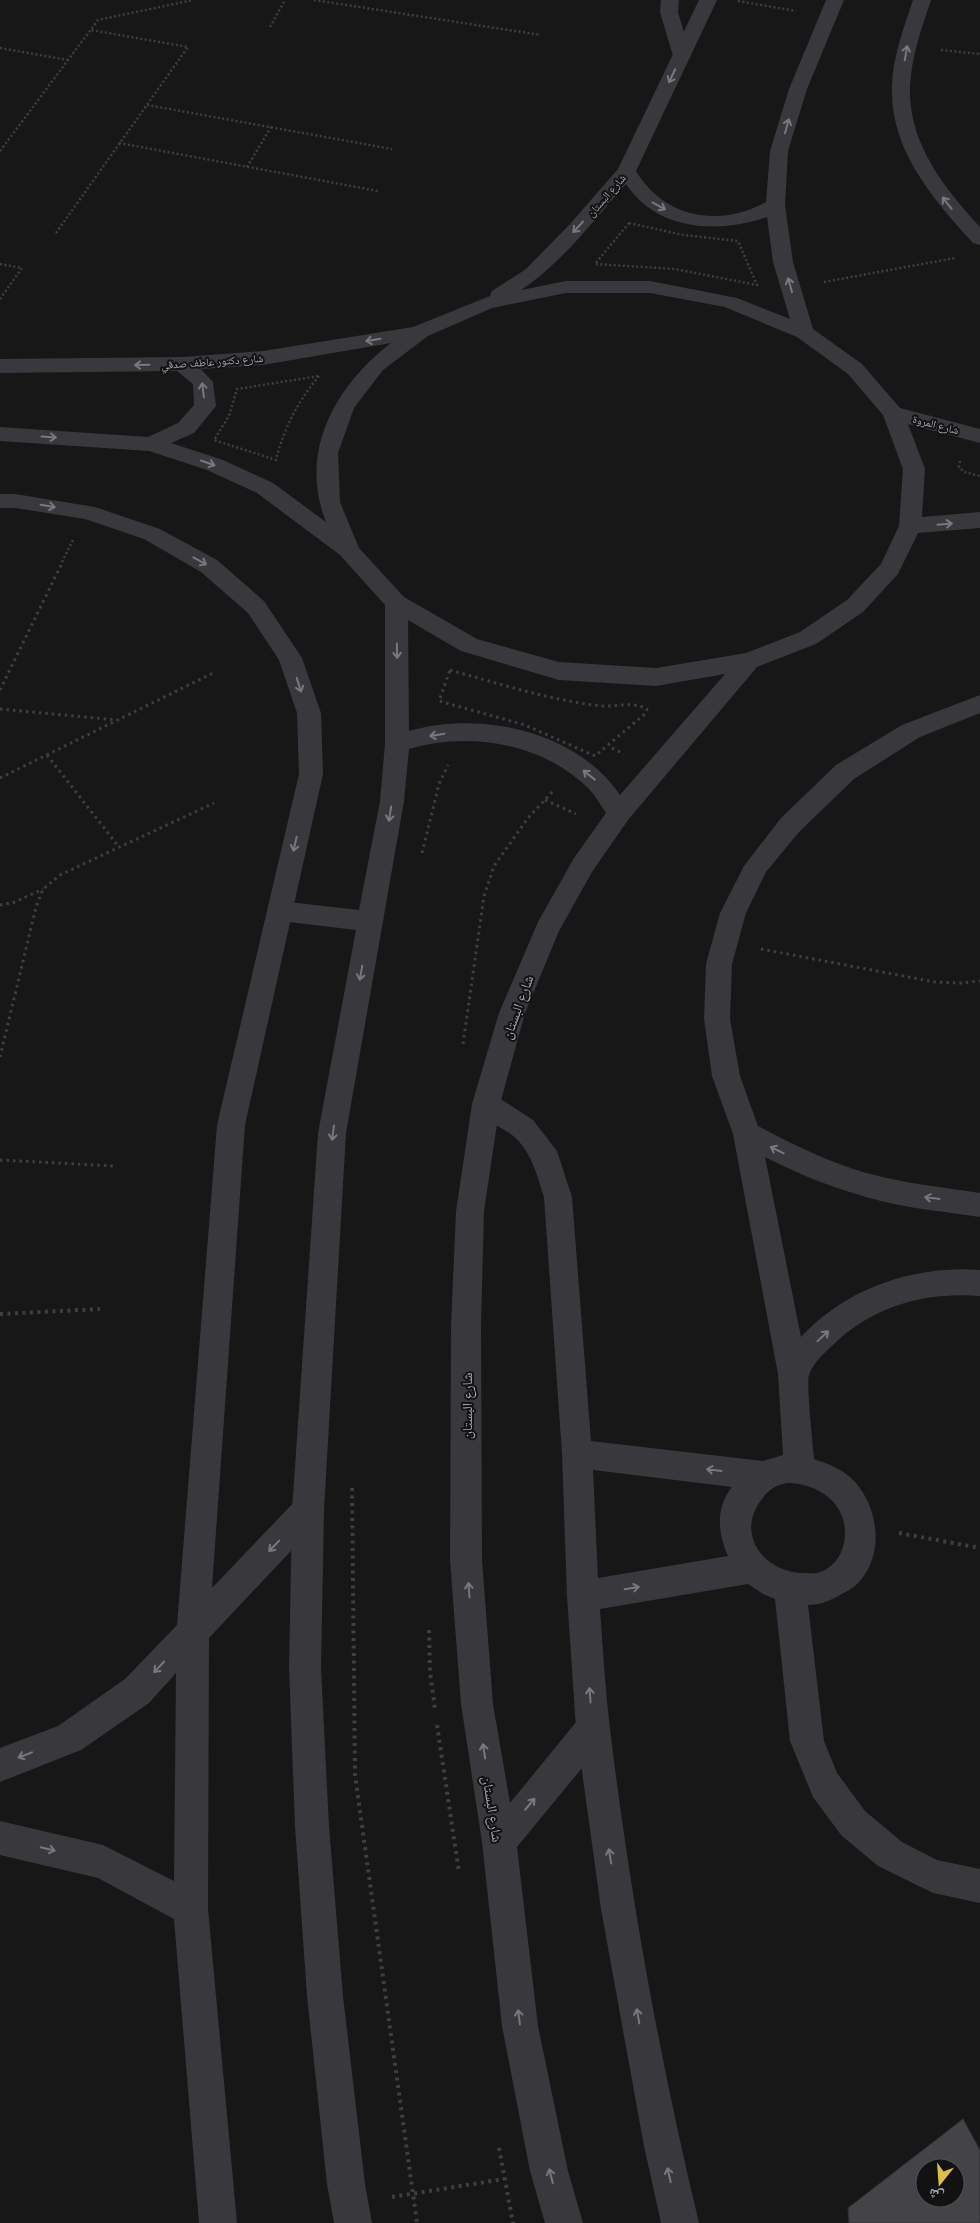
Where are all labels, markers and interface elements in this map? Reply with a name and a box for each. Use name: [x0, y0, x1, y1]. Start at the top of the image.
one-way arrow: [901, 45, 911, 61]
one-way arrow: [667, 68, 676, 83]
one-way arrow: [782, 118, 792, 134]
street label: شارع البستان: [583, 170, 629, 220]
one-way arrow: [942, 196, 952, 210]
one-way arrow: [652, 202, 666, 212]
one-way arrow: [572, 221, 584, 233]
one-way arrow: [785, 278, 795, 294]
one-way arrow: [366, 336, 382, 346]
street label: شارع دكتور عاطف صدقي: [160, 350, 264, 374]
one-way arrow: [135, 360, 151, 370]
one-way arrow: [198, 382, 208, 398]
street label: شارع المروة: [911, 411, 961, 437]
one-way arrow: [40, 432, 56, 442]
one-way arrow: [199, 459, 215, 468]
one-way arrow: [40, 502, 56, 512]
one-way arrow: [937, 519, 953, 528]
one-way arrow: [192, 557, 207, 566]
one-way arrow: [392, 643, 402, 659]
one-way arrow: [295, 677, 305, 693]
one-way arrow: [429, 730, 445, 740]
one-way arrow: [582, 770, 595, 781]
one-way arrow: [385, 805, 395, 821]
one-way arrow: [290, 836, 299, 852]
one-way arrow: [355, 965, 365, 981]
street label: شارع البستان: [497, 972, 538, 1042]
one-way arrow: [328, 1125, 338, 1141]
one-way arrow: [770, 1145, 785, 1154]
one-way arrow: [924, 1192, 940, 1202]
one-way arrow: [816, 1330, 829, 1342]
street label: شارع البستان: [457, 1373, 477, 1439]
one-way arrow: [707, 1465, 723, 1475]
one-way arrow: [268, 1539, 280, 1552]
one-way arrow: [464, 1582, 473, 1598]
one-way arrow: [623, 1583, 639, 1593]
one-way arrow: [153, 1660, 165, 1673]
one-way arrow: [586, 1687, 595, 1703]
one-way arrow: [479, 1744, 489, 1760]
one-way arrow: [18, 1751, 33, 1760]
street label: شارع البستان: [477, 1775, 508, 1844]
one-way arrow: [524, 1798, 535, 1811]
one-way arrow: [39, 1845, 55, 1854]
one-way arrow: [605, 1848, 615, 1864]
one-way arrow: [632, 2008, 642, 2024]
one-way arrow: [514, 2009, 524, 2025]
north arrow: [915, 2158, 965, 2208]
one-way arrow: [546, 2168, 555, 2184]
one-way arrow: [664, 2168, 673, 2184]
text: ش: [926, 2185, 946, 2207]

